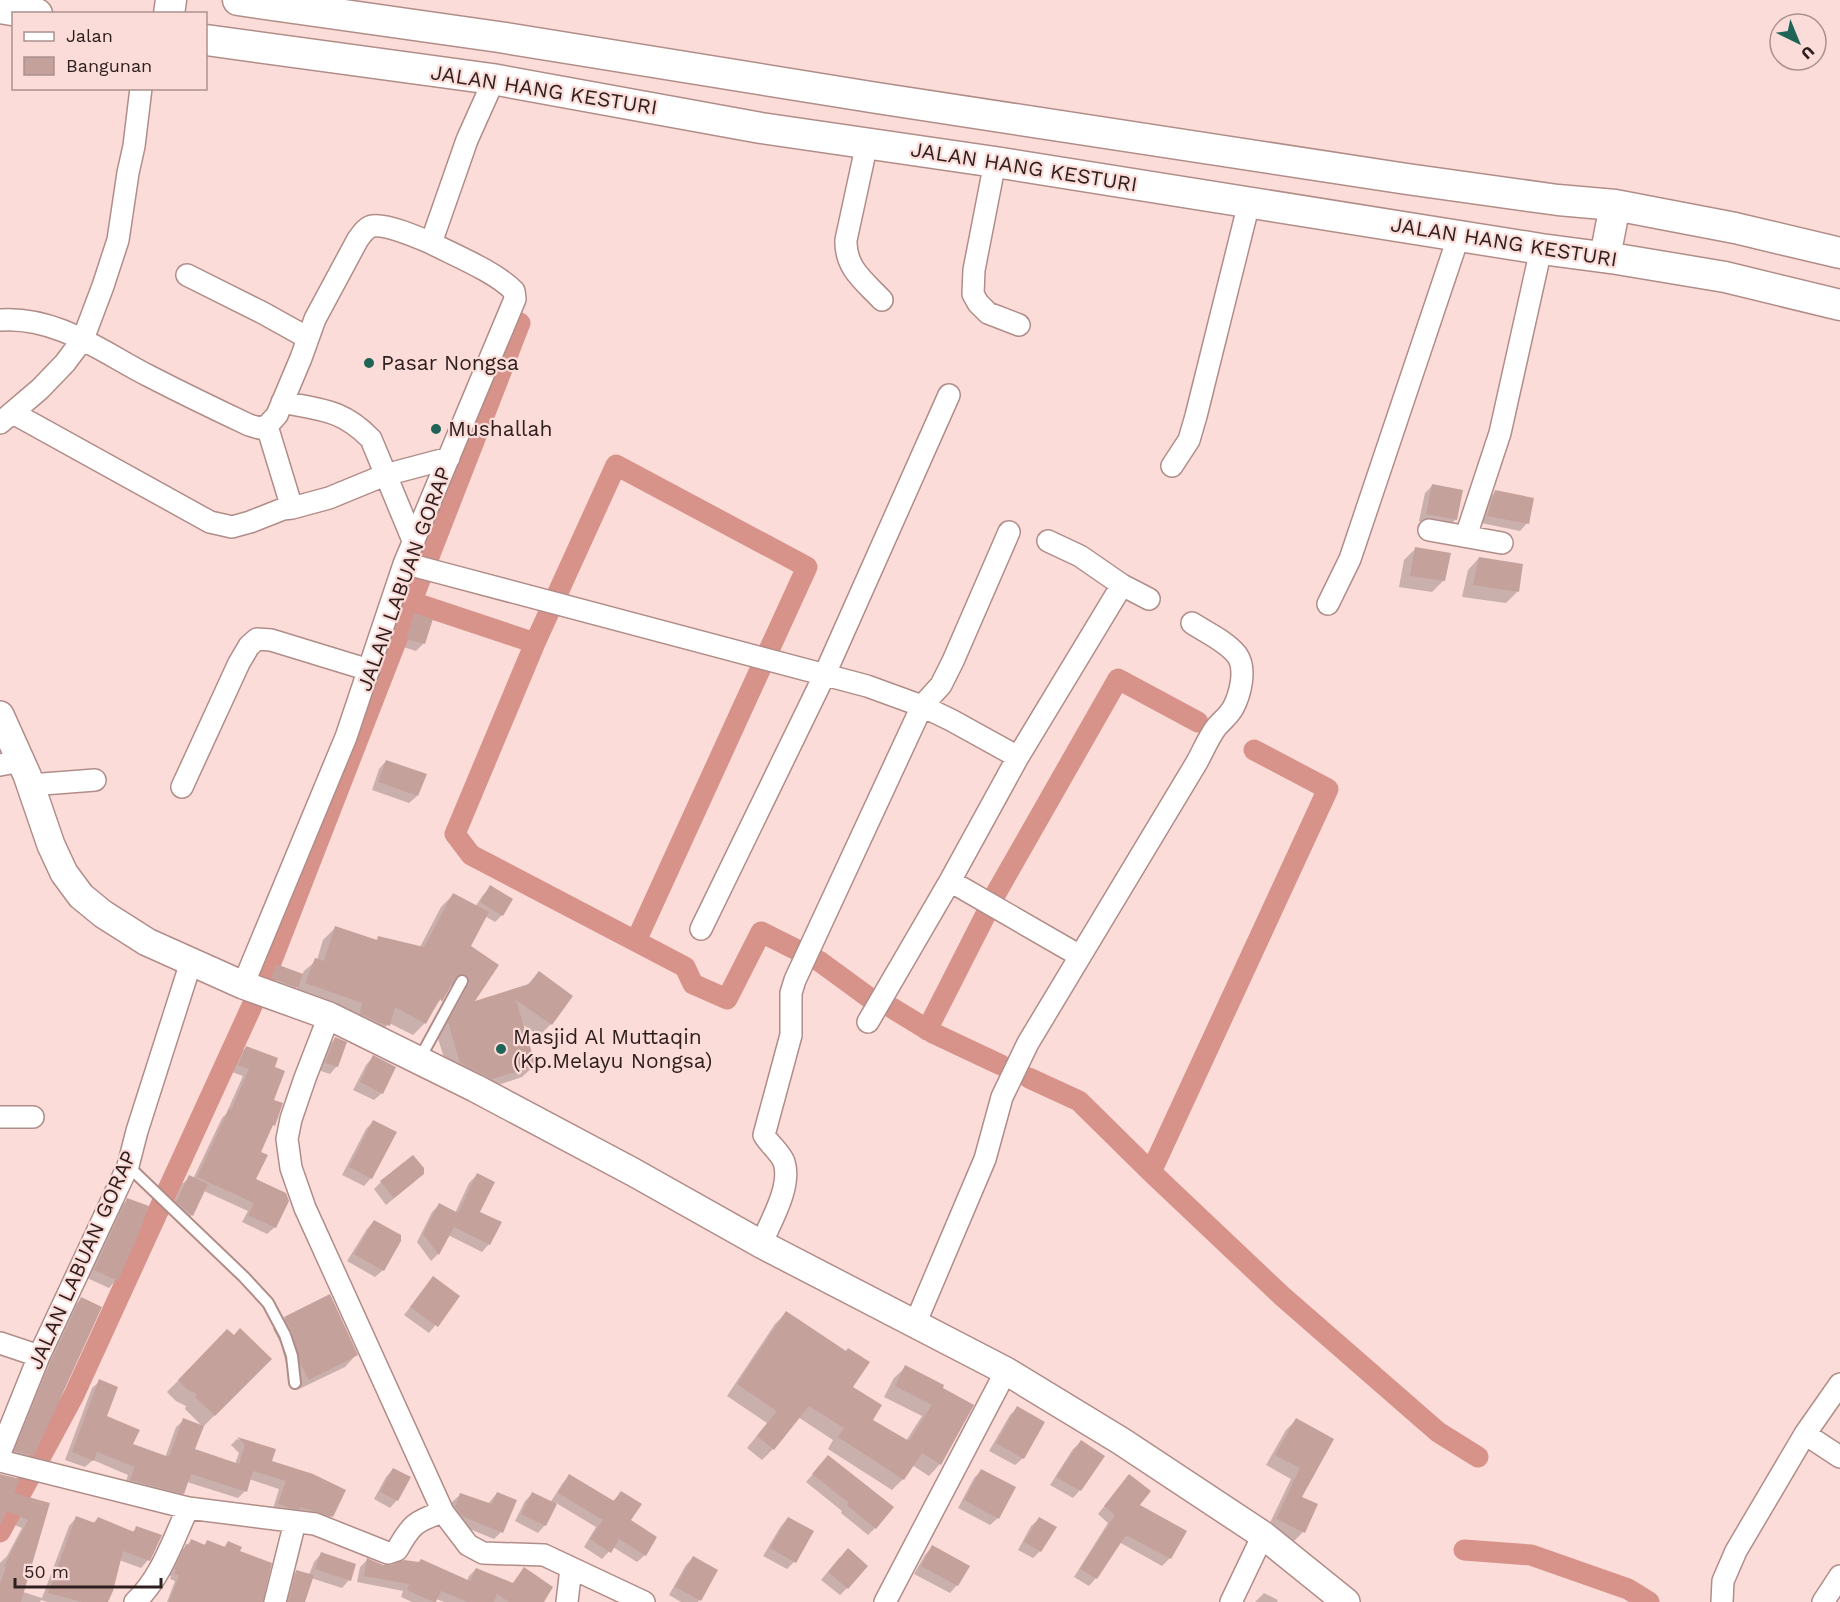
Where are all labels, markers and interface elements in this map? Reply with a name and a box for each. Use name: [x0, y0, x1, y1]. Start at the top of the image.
legend: [12, 12, 207, 90]
north arrow: [1768, 12, 1828, 72]
text: Jalan: [66, 25, 113, 46]
text: U: [1797, 42, 1819, 63]
text: Bangunan: [66, 55, 152, 76]
street label: JALAN HANG KESTURI: [429, 59, 659, 120]
street label: JALAN HANG KESTURI: [909, 136, 1139, 197]
street label: JALAN HANG KESTURI: [1389, 211, 1619, 272]
place label: Pasar Nongsa: [381, 350, 519, 375]
marker: Pasar Nongsa: [362, 356, 376, 370]
place label: Mushallah: [448, 416, 552, 441]
marker: Mushallah: [429, 422, 443, 436]
street label: JALAN LABUAN GORAP: [351, 463, 456, 694]
place label: Masjid Al Muttaqin (Kp.Melayu Nongsa): [513, 1024, 712, 1073]
marker: Masjid Al Muttaqin (Kp.Melayu Nongsa): [494, 1042, 508, 1056]
street label: JALAN LABUAN GORAP: [22, 1147, 141, 1373]
scale bar: [15, 1551, 160, 1589]
text: 50 m: [24, 1561, 69, 1582]

